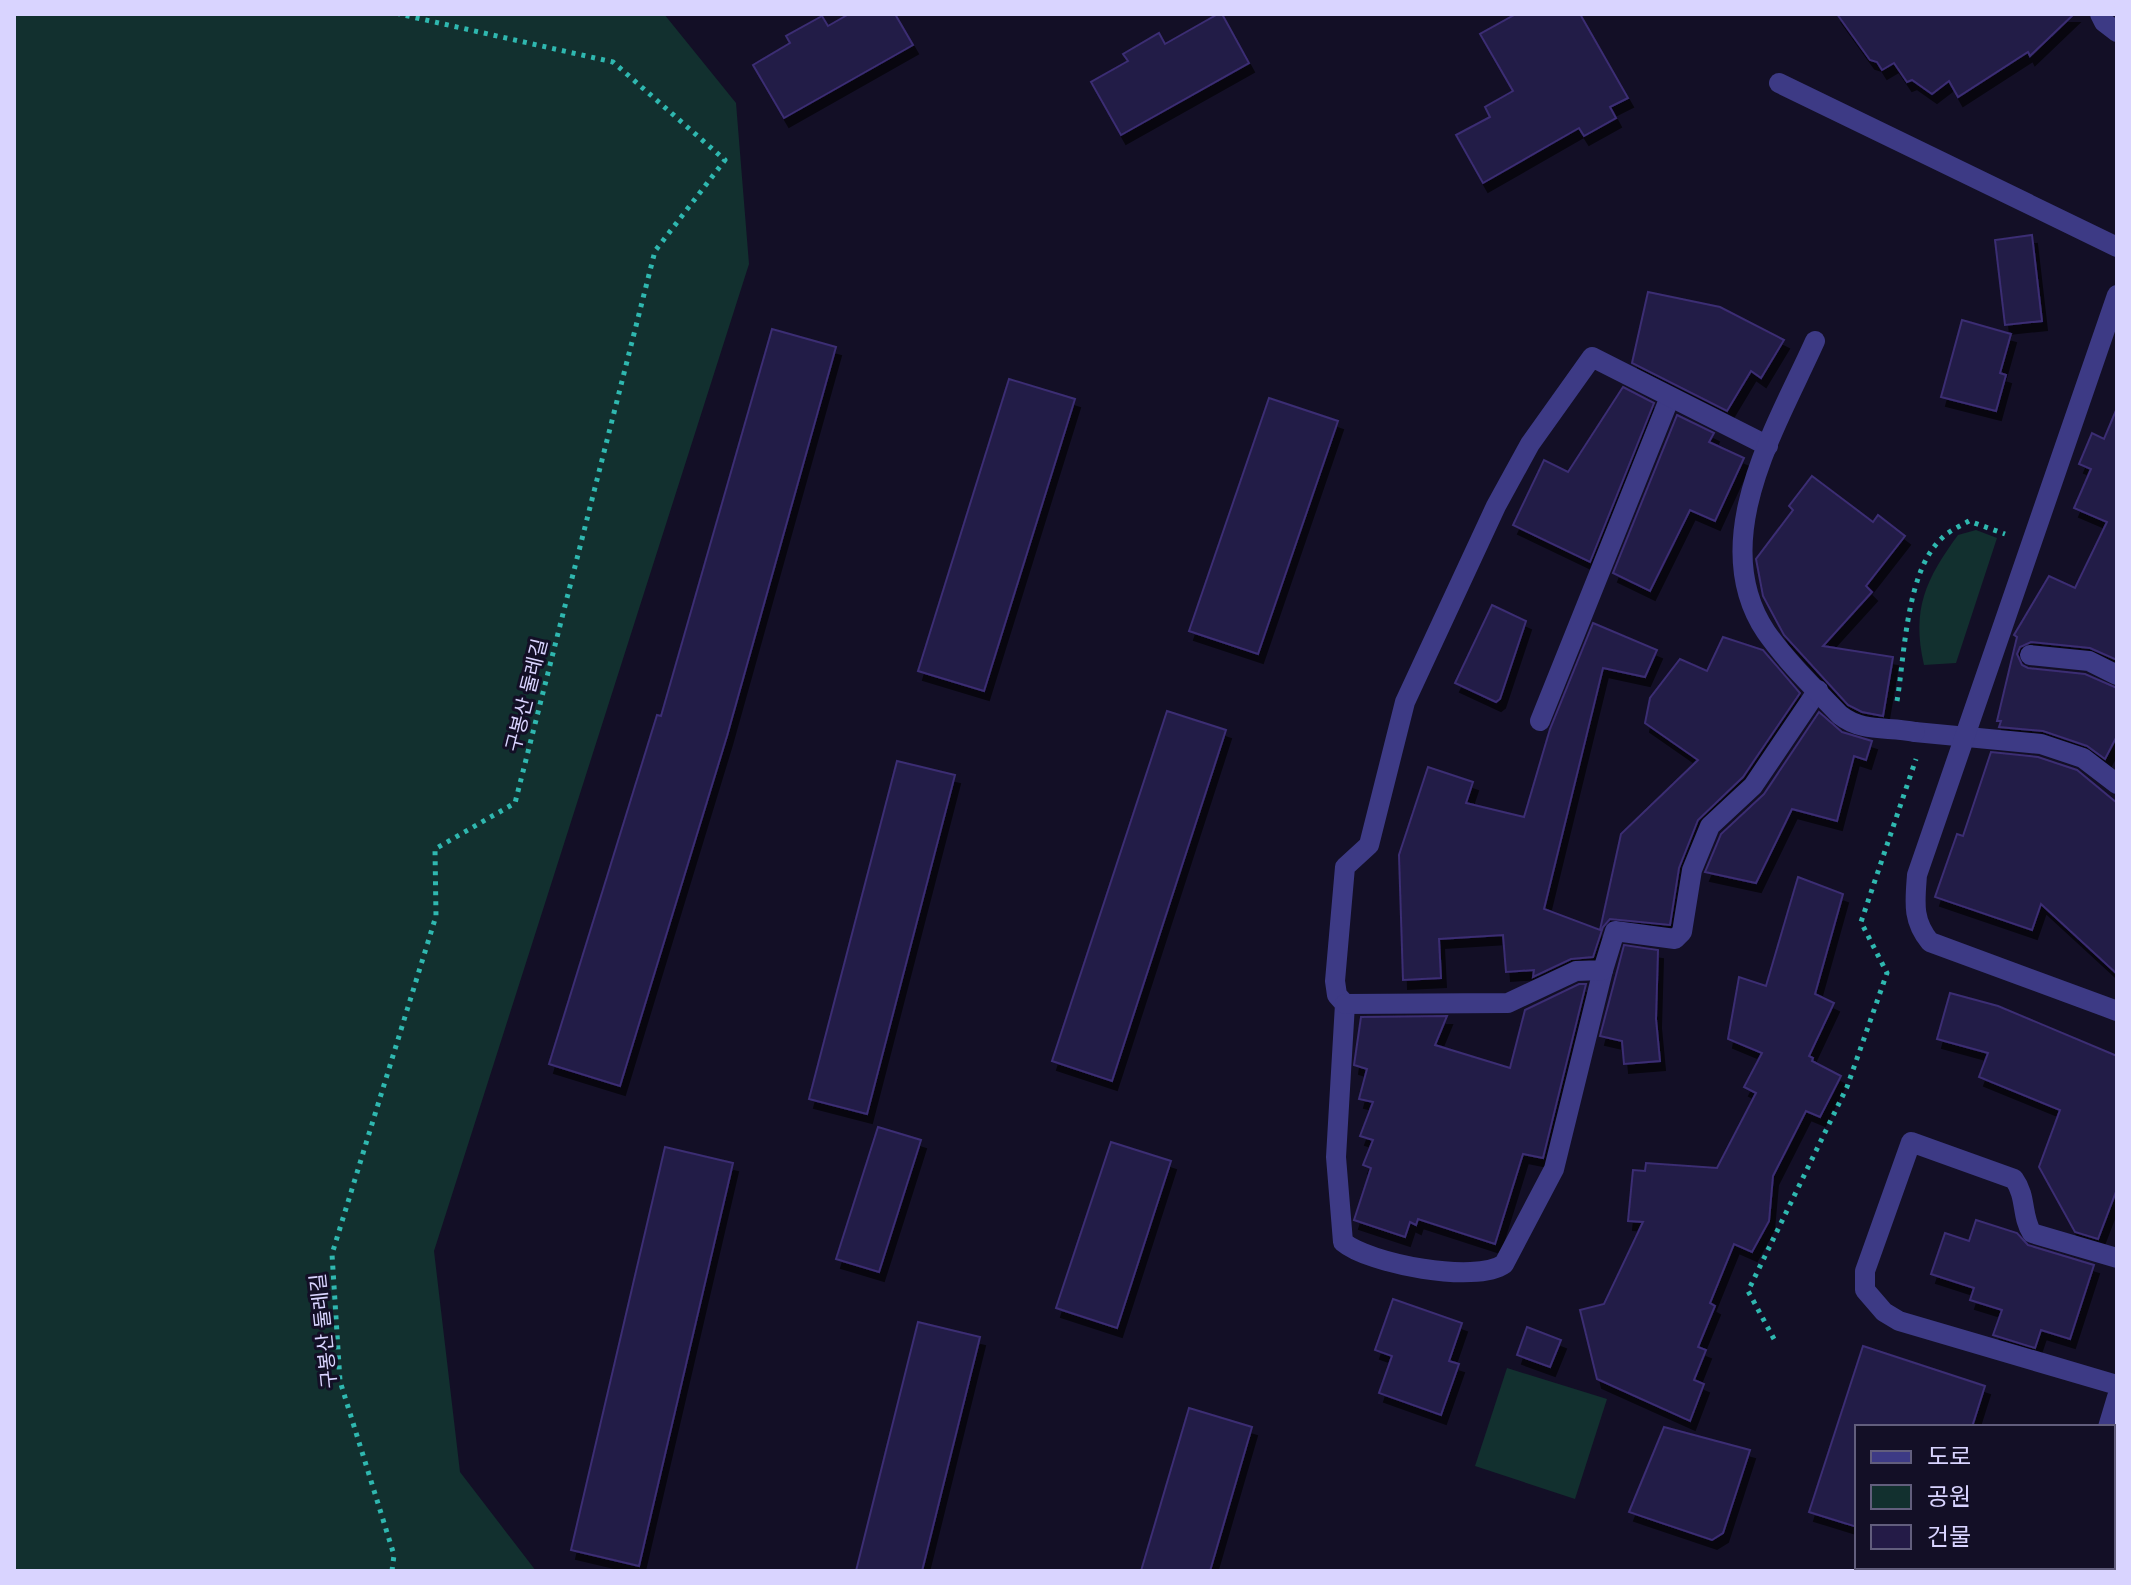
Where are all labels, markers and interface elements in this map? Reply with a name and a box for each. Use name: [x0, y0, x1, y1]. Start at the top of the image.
street label: 구봉산 둘레길: [500, 636, 552, 754]
street label: 구봉산 둘레길: [305, 1272, 341, 1390]
legend: [1855, 1425, 2115, 1569]
text: 도로: [1927, 1441, 1971, 1471]
text: 공원: [1927, 1481, 1971, 1511]
text: 건물: [1927, 1521, 1971, 1551]

